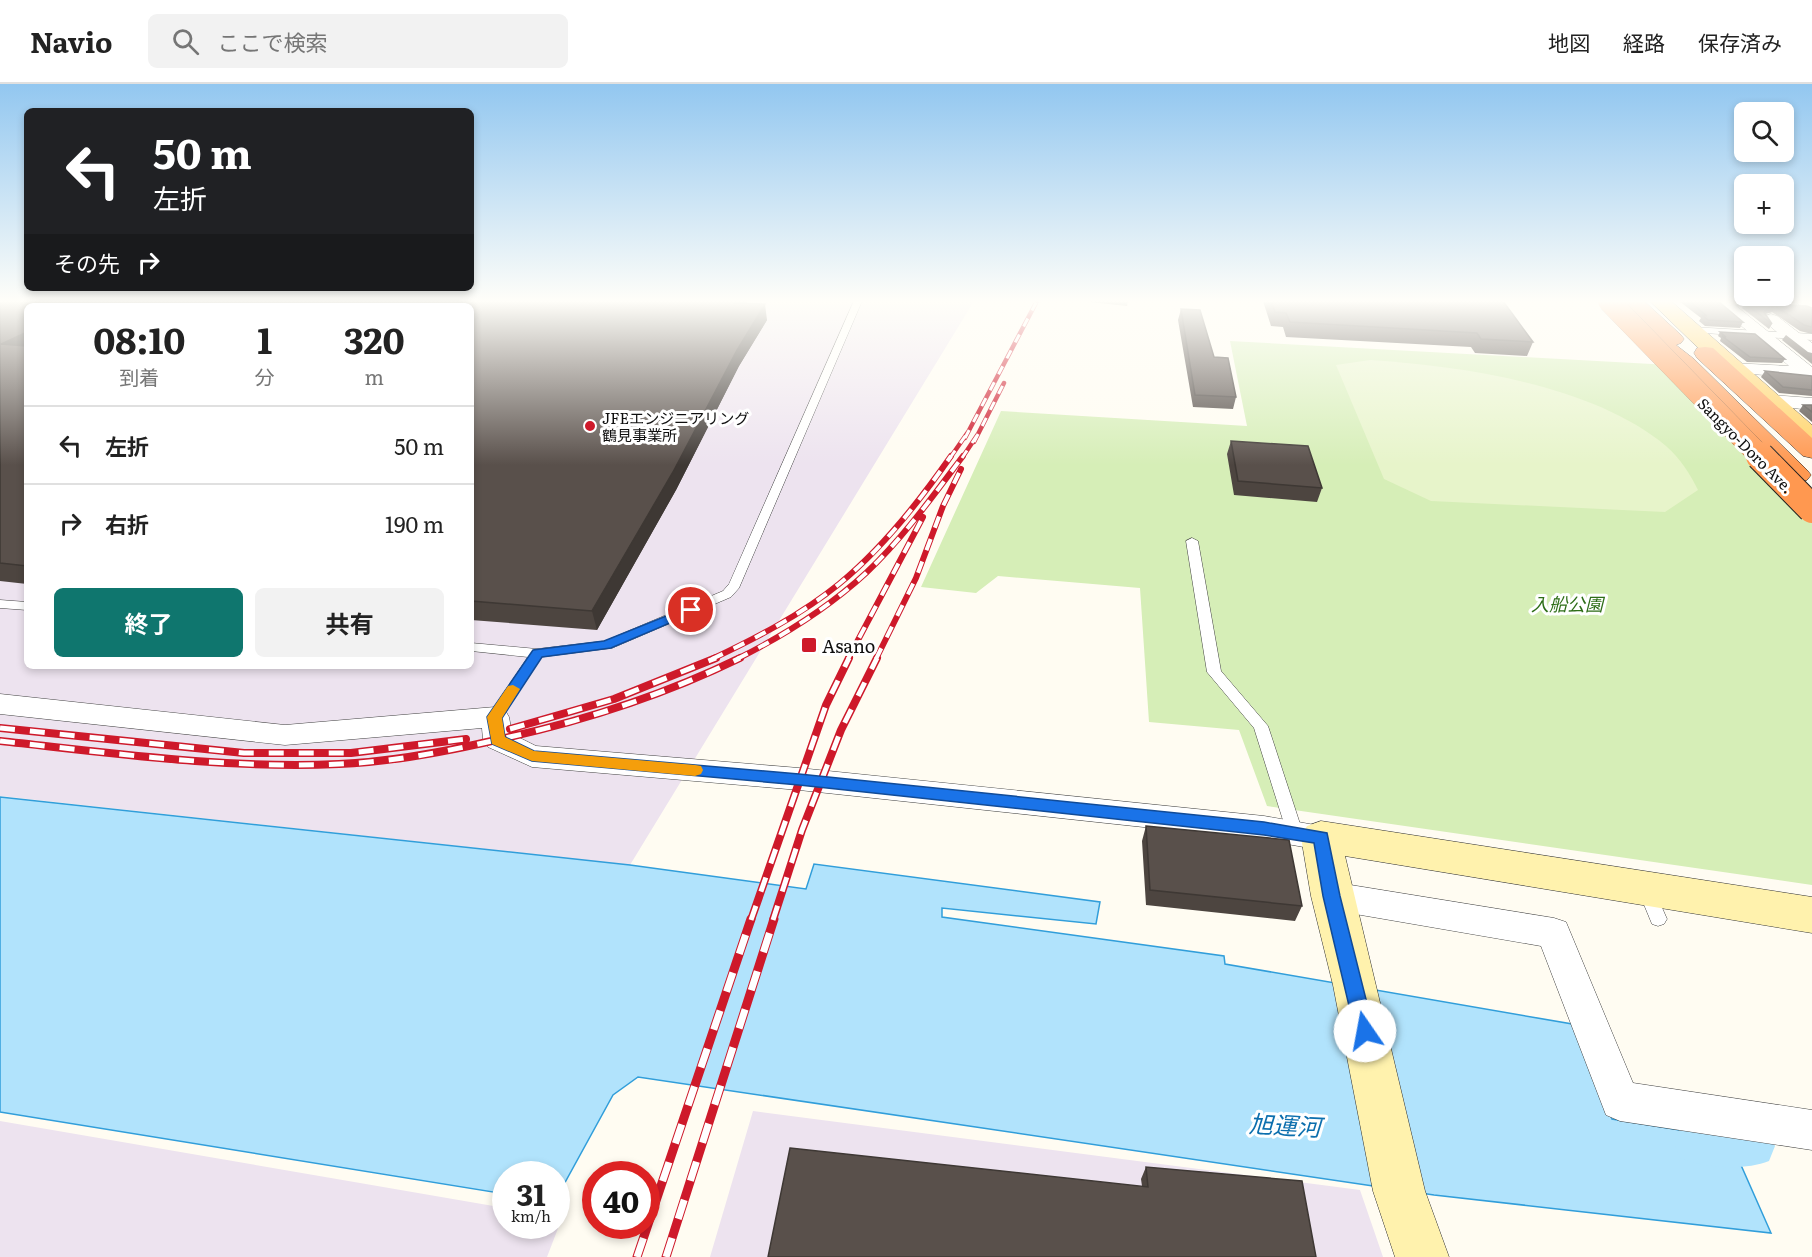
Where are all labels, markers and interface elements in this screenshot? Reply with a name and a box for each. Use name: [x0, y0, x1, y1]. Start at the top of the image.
search box: [148, 14, 568, 68]
text: Navio: [30, 20, 112, 62]
icon: search: [169, 25, 202, 58]
text: ここで検索: [217, 25, 327, 58]
text: 地図: [1548, 26, 1590, 57]
text: 経路: [1623, 26, 1665, 57]
text: 保存済み: [1698, 26, 1782, 57]
map controls: [1734, 102, 1794, 306]
button: search: [1734, 102, 1794, 162]
text: 50 m: [153, 120, 252, 182]
icon: left: [54, 132, 132, 210]
button: +: [1734, 174, 1794, 234]
text: 左折: [153, 177, 207, 217]
text: その先: [54, 246, 120, 279]
icon: right: [132, 246, 165, 279]
button: −: [1734, 246, 1794, 306]
text: 08:10: [93, 312, 185, 365]
text: 1: [257, 312, 272, 365]
text: 320: [344, 312, 405, 365]
text: 到着: [119, 361, 159, 391]
text: 分: [255, 361, 275, 391]
text: m: [365, 361, 384, 391]
street label: Sangyo-Doro Ave.: [1693, 392, 1799, 498]
place label: JFEエンジニアリング 鶴見事業所: [602, 406, 749, 446]
marker: JFEエンジニアリング 鶴見事業所: [583, 419, 597, 433]
icon: left: [54, 429, 87, 462]
text: 左折: [105, 429, 149, 462]
text: 50 m: [394, 429, 444, 462]
icon: right: [54, 507, 87, 540]
text: 右折: [105, 507, 149, 540]
text: 190 m: [385, 507, 444, 540]
pin: [665, 584, 716, 635]
button: 終了: [54, 588, 243, 657]
button: 共有: [255, 588, 444, 657]
park label: 入船公園: [1531, 590, 1606, 617]
icon: arrive: [674, 593, 707, 626]
place label: Asano: [822, 632, 875, 659]
marker: Asano: [800, 636, 818, 654]
position arrow: [1333, 999, 1397, 1063]
water label: 旭運河: [1248, 1105, 1326, 1144]
speed limit sign: 40: [582, 1161, 660, 1239]
text: 31: [516, 1171, 546, 1215]
text: km/h: [511, 1204, 551, 1227]

